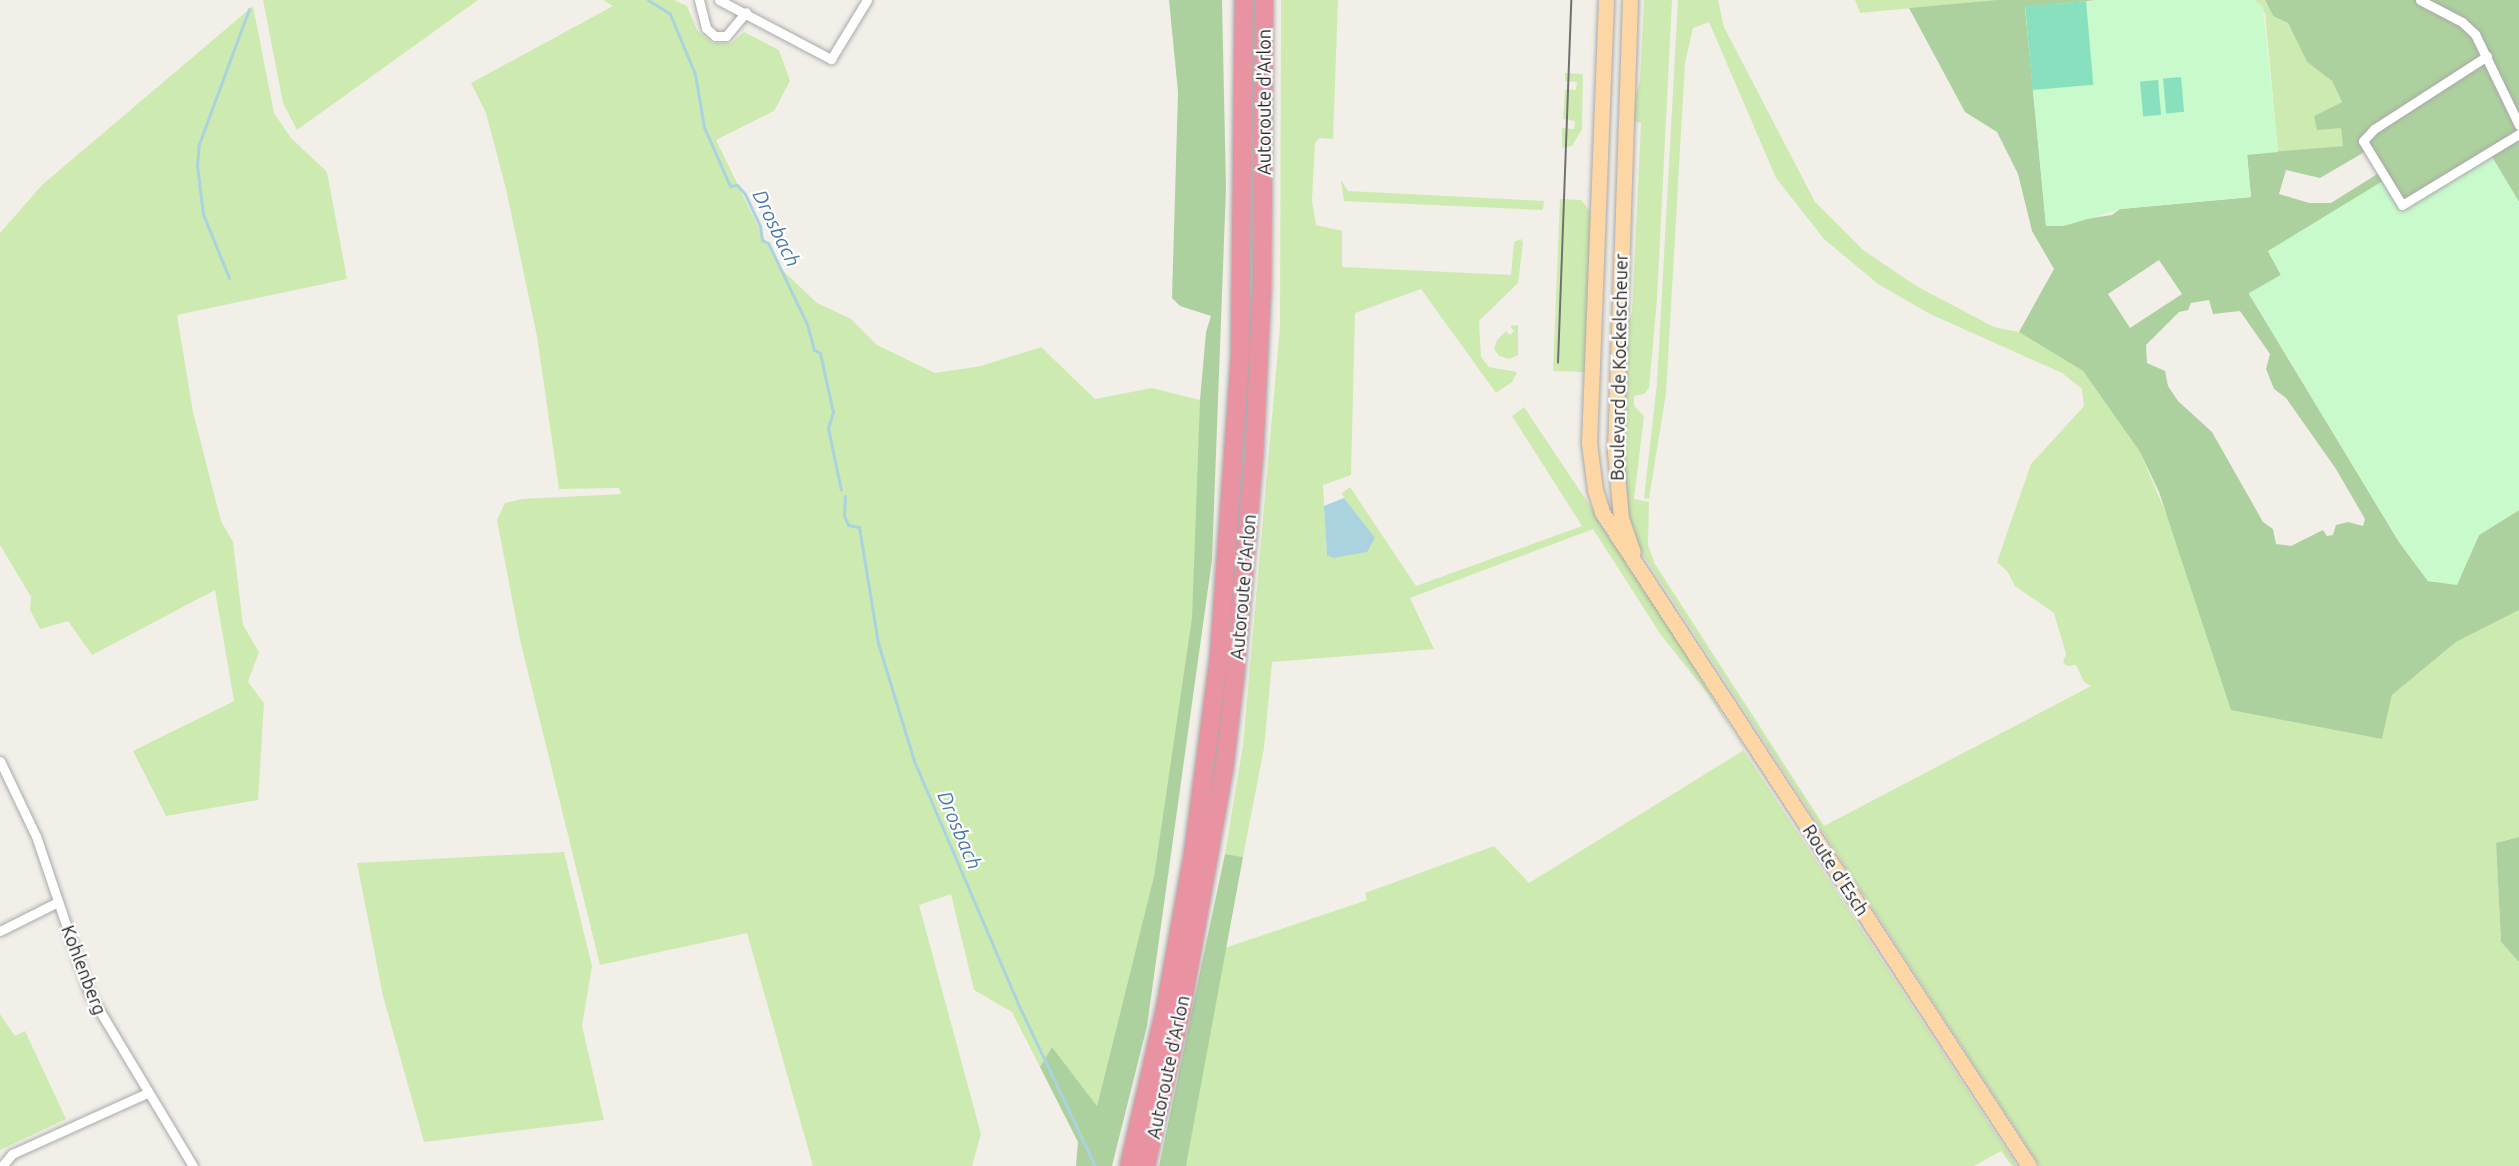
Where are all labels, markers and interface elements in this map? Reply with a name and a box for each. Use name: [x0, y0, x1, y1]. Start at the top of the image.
street label: Autoroute d'Arlon: [1253, 29, 1275, 175]
water label: Drosbach: [748, 185, 806, 271]
street label: Boulevard de Kockelscheuer: [1606, 253, 1632, 481]
street label: Autoroute d'Arlon: [1226, 513, 1260, 661]
water label: Drosbach: [933, 787, 987, 873]
street label: Route d'Esch: [1798, 820, 1874, 920]
street label: Kohlenberg: [57, 922, 111, 1018]
street label: Autoroute d'Arlon: [1142, 993, 1194, 1141]

